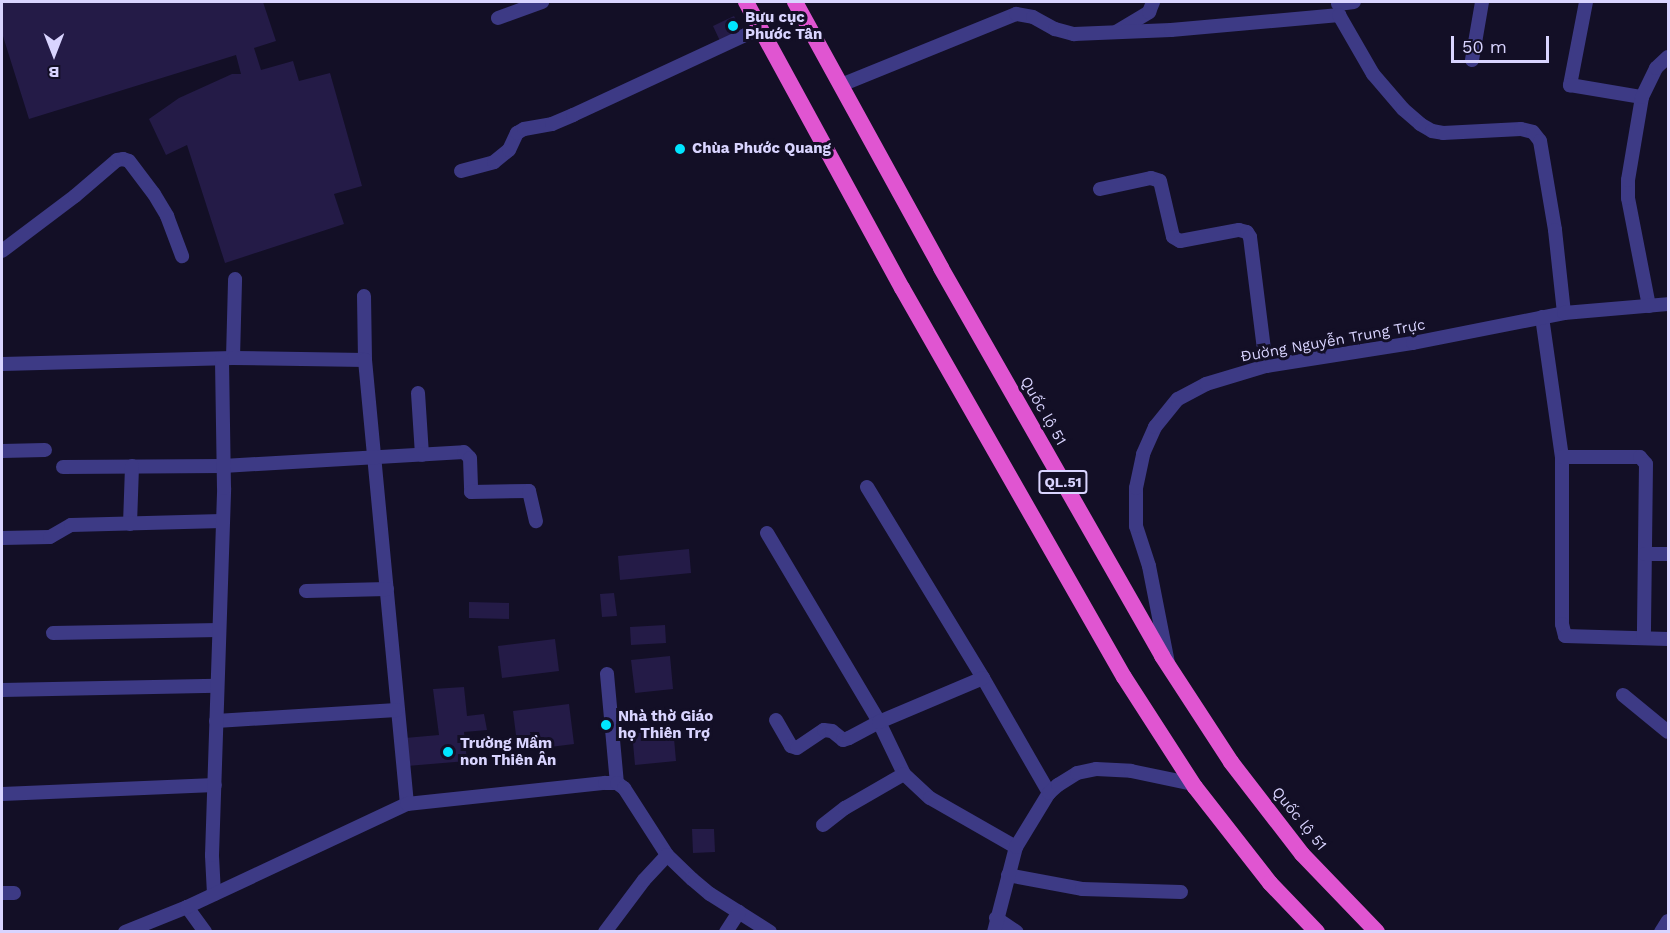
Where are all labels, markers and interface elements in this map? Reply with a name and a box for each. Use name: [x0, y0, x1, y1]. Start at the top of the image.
place label: Bưu cục Phước Tân: [745, 8, 822, 43]
marker: Bưu cục Phước Tân: [726, 19, 740, 33]
north arrow: [24, 24, 84, 84]
scale bar: [1454, 24, 1552, 62]
text: 50 m: [1462, 36, 1507, 57]
text: B: [49, 63, 59, 82]
place label: Chùa Phước Quang: [692, 140, 831, 158]
marker: Chùa Phước Quang: [673, 142, 687, 156]
street label: Đường Nguyễn Trung Trực: [1239, 316, 1427, 366]
street label: Quốc lộ 51: [1016, 373, 1070, 449]
road number: QL.51: [1038, 471, 1088, 493]
place label: Nhà thờ Giáo họ Thiên Trợ: [618, 707, 713, 742]
marker: Nhà thờ Giáo họ Thiên Trợ: [599, 718, 613, 732]
place label: Trường Mầm non Thiên Ân: [460, 734, 557, 769]
marker: Trường Mầm non Thiên Ân: [441, 745, 455, 759]
street label: Quốc lộ 51: [1268, 784, 1330, 854]

